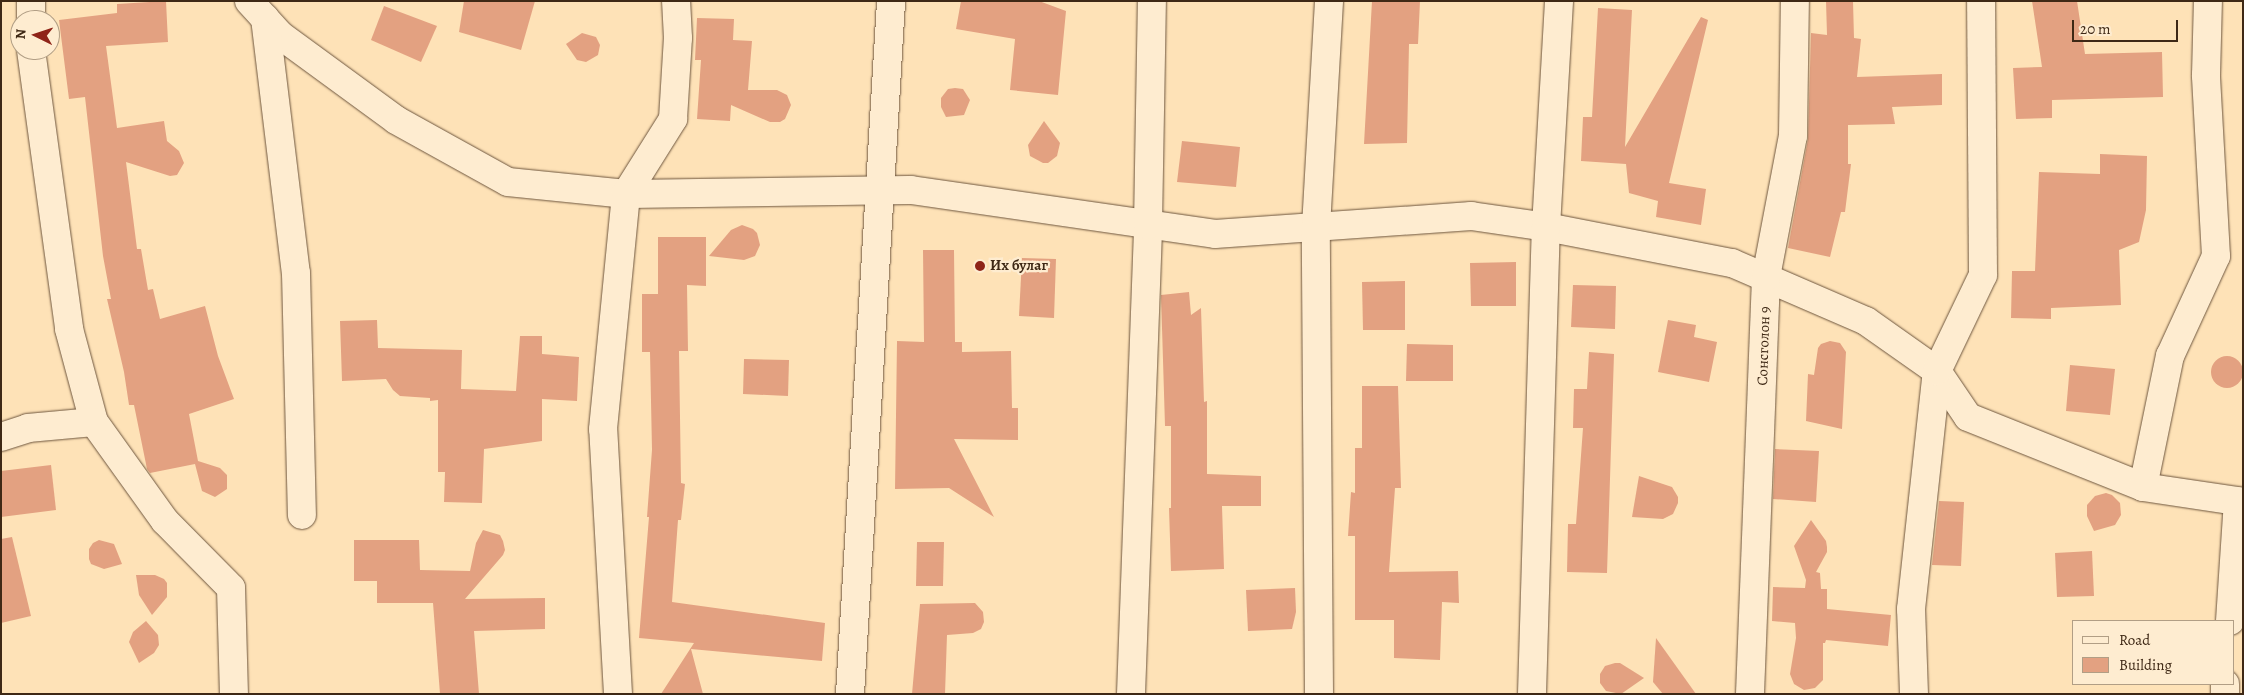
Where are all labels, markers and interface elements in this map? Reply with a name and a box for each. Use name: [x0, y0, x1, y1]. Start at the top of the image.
north arrow: [10, 10, 60, 60]
scale bar: [2074, 10, 2180, 42]
text: 20 m: [2080, 19, 2111, 39]
text: N: [11, 28, 30, 40]
place label: Их булаг: [990, 257, 1048, 275]
marker: Их булаг: [974, 260, 986, 272]
street label: Сонсголон 9: [1754, 306, 1774, 386]
legend: [2072, 620, 2234, 685]
text: Road: [2119, 630, 2150, 650]
text: Building: [2119, 655, 2172, 675]

